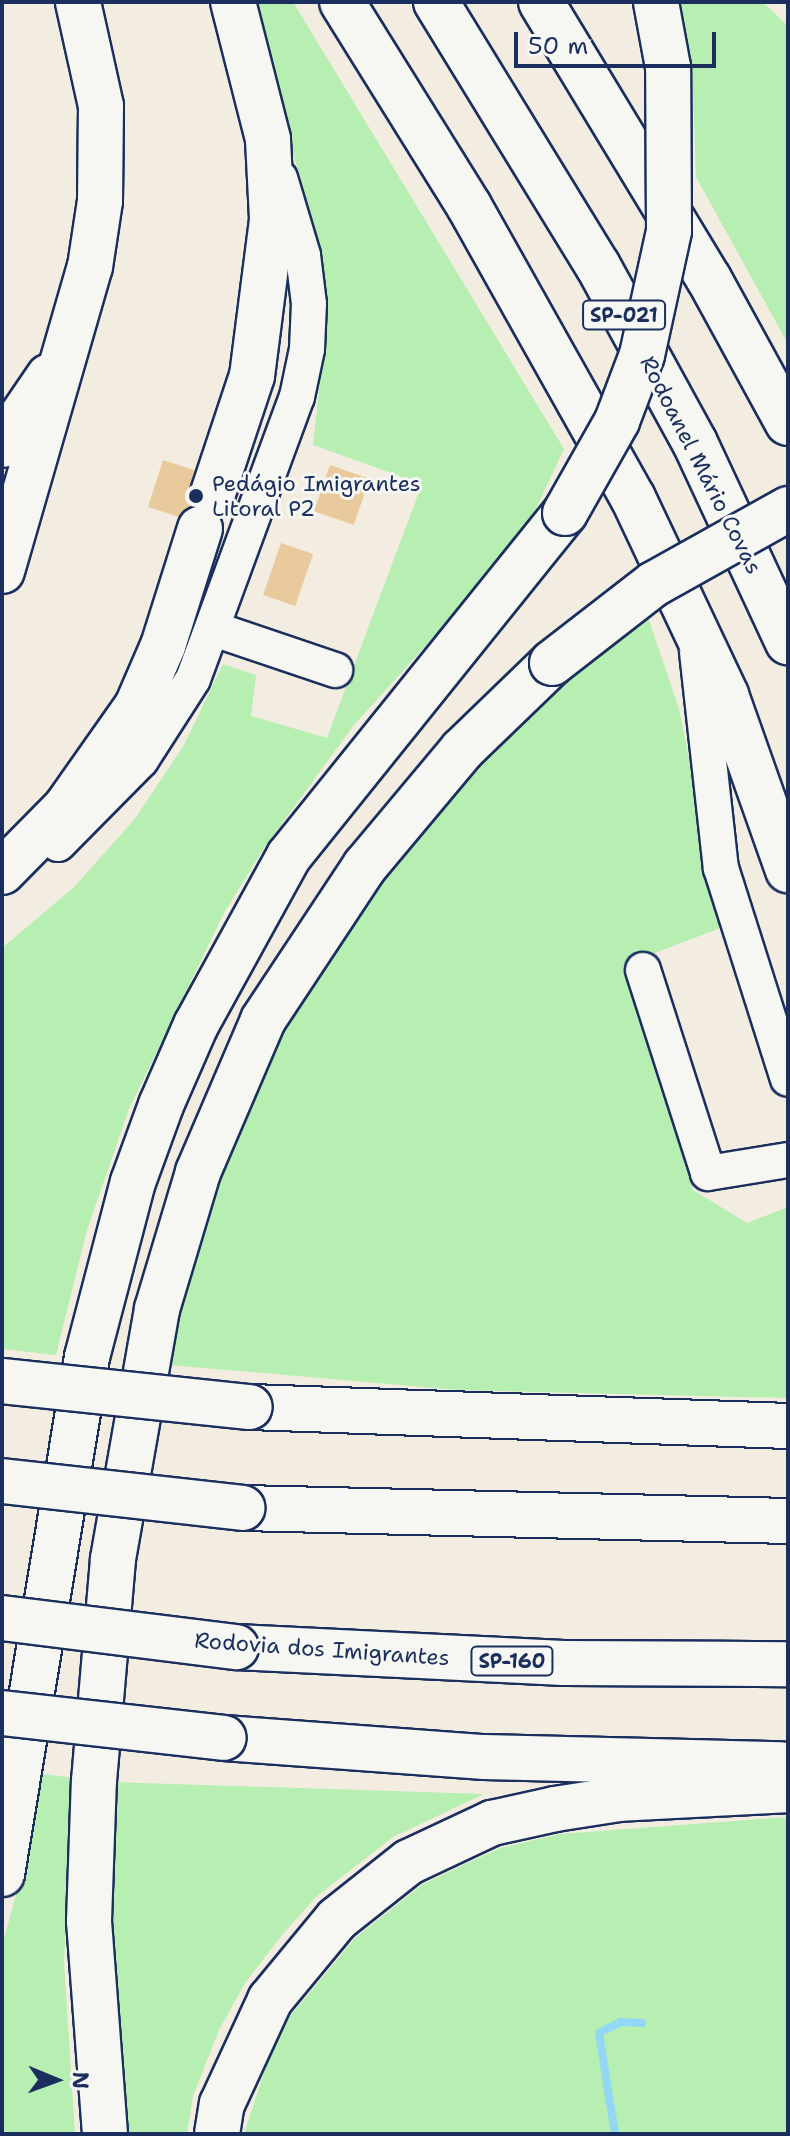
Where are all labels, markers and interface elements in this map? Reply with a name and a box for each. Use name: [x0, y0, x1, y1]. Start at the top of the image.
scale bar: [518, 16, 720, 66]
text: 50 m: [528, 30, 588, 62]
road number: SP-021: [582, 299, 666, 331]
street label: Rodoanel Mário Covas: [635, 352, 767, 578]
place label: Pedágio Imigrantes Litoral P2: [212, 470, 421, 522]
marker: Pedágio Imigrantes Litoral P2: [187, 487, 205, 505]
street label: Rodovia dos Imigrantes: [193, 1627, 451, 1671]
road number: SP-160: [470, 1645, 554, 1677]
north arrow: [16, 2040, 96, 2120]
text: N: [66, 2071, 95, 2089]

